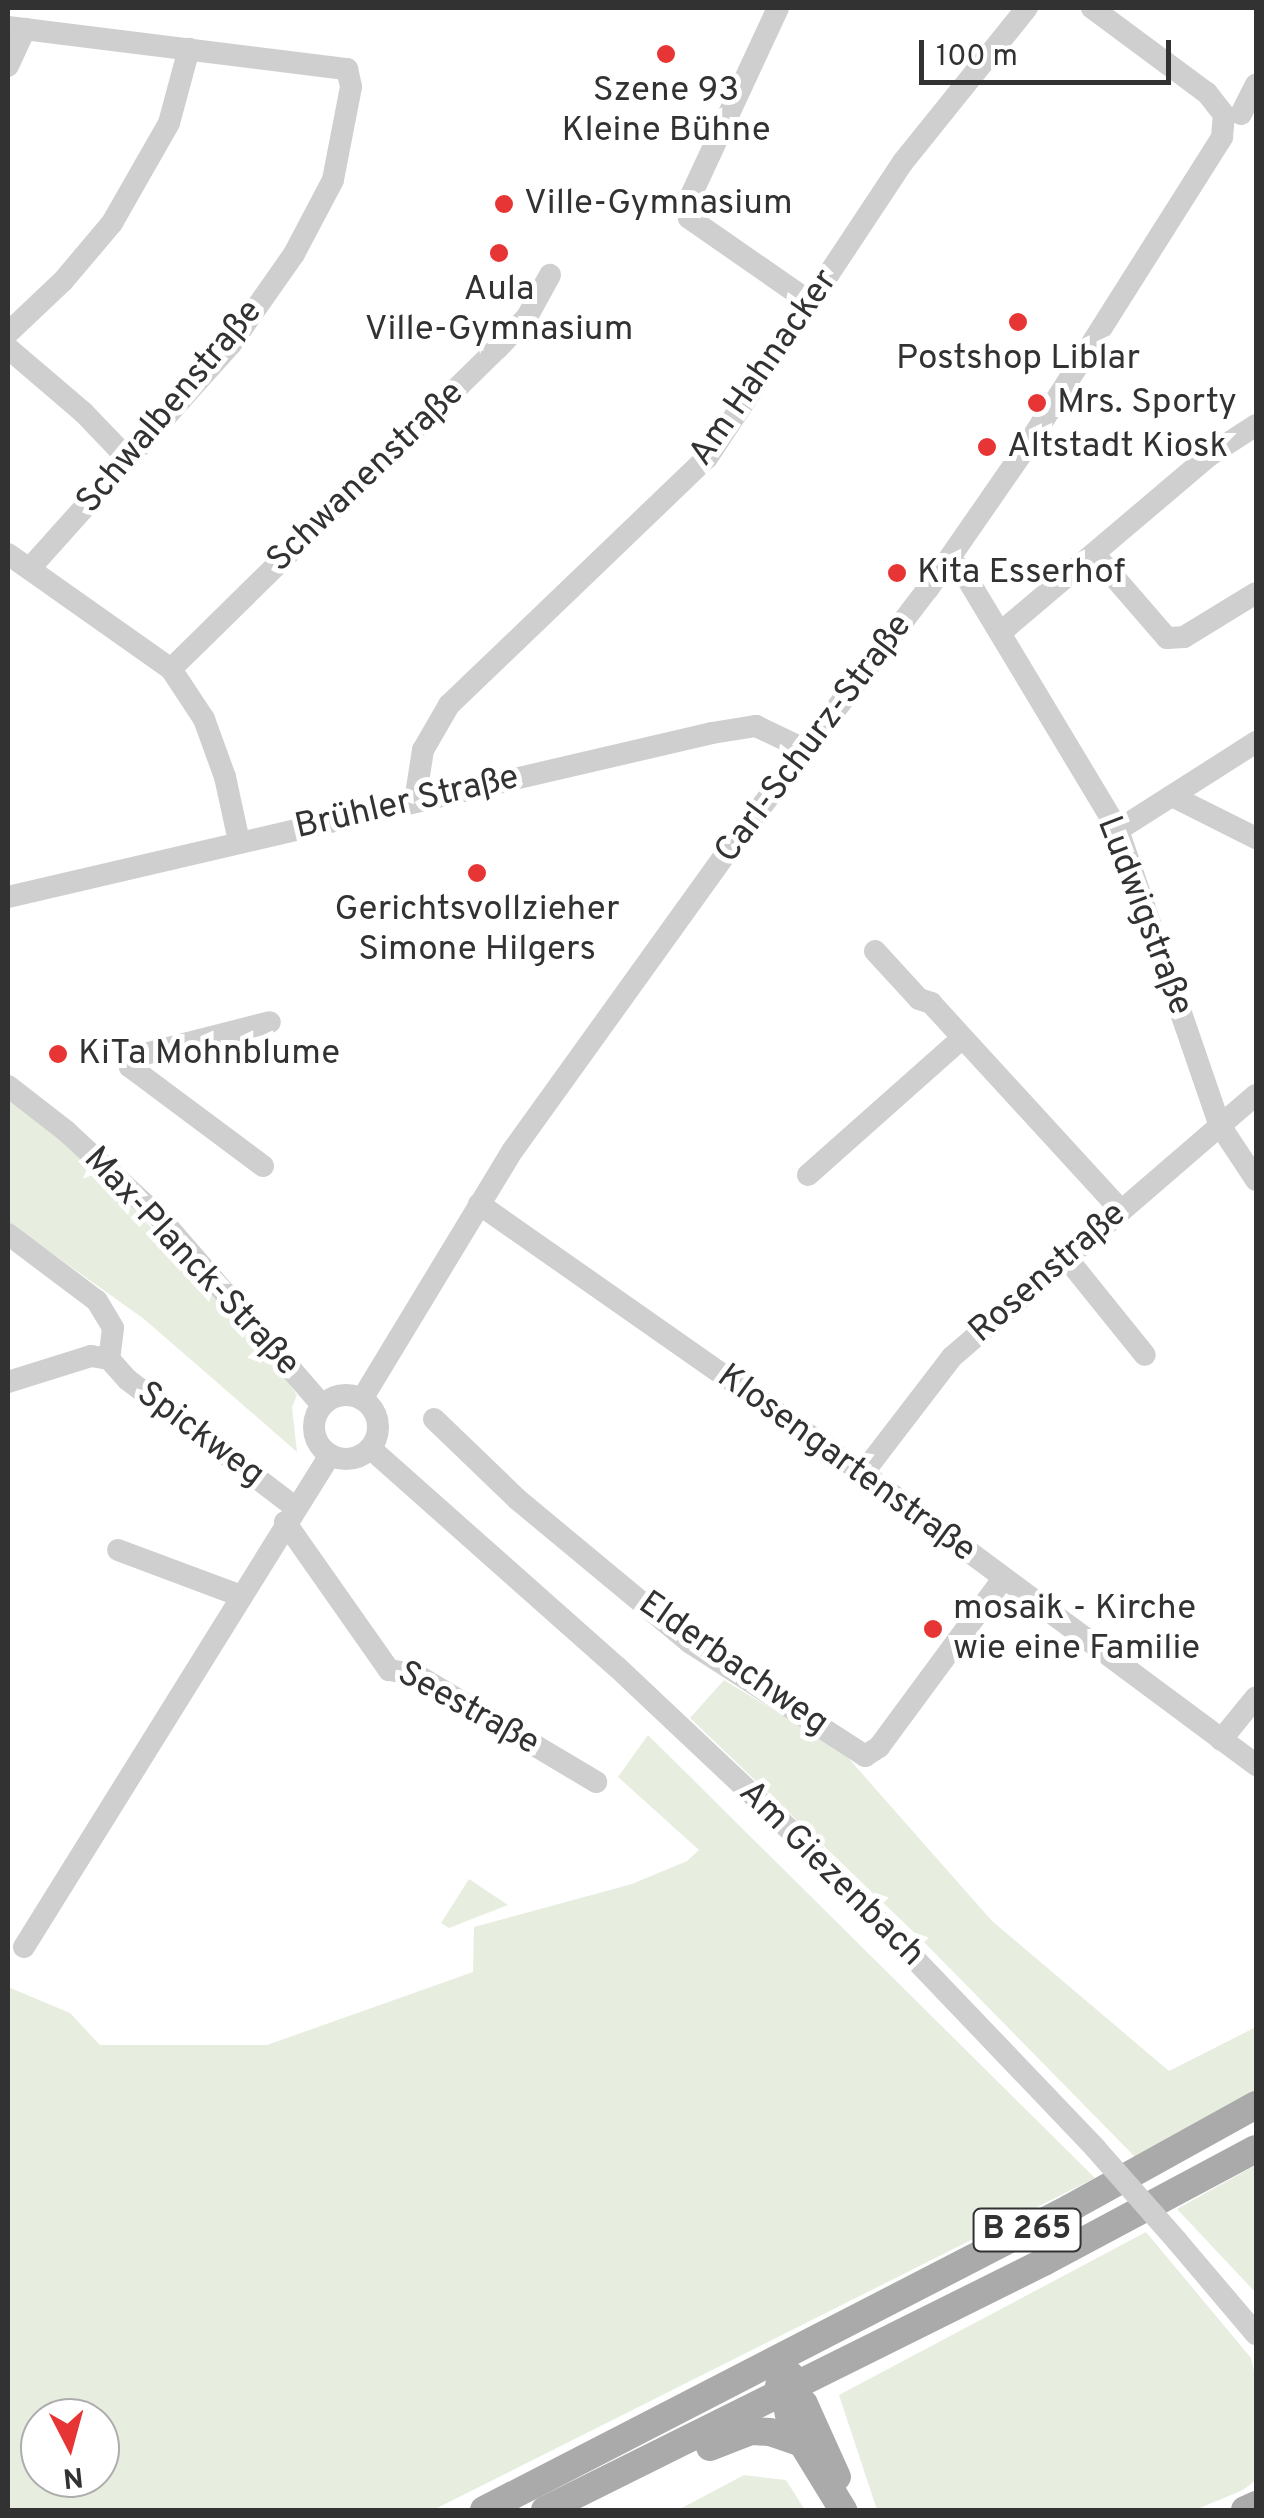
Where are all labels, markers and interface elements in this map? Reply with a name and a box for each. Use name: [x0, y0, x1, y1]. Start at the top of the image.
scale bar: [924, 20, 1176, 82]
text: 100 m: [936, 39, 1018, 76]
marker: Szene 93 Kleine Bühne: [655, 43, 677, 65]
place label: Szene 93 Kleine Bühne: [561, 70, 771, 152]
place label: Ville-Gymnasium: [524, 183, 793, 225]
marker: Ville-Gymnasium: [493, 193, 515, 215]
marker: Aula Ville-Gymnasium: [488, 242, 510, 264]
street label: Am Hahnacker: [681, 262, 847, 474]
place label: Aula Ville-Gymnasium: [365, 269, 633, 351]
street label: Schwalbenstraße: [68, 292, 272, 522]
marker: Postshop Liblar: [1007, 311, 1029, 333]
place label: Postshop Liblar: [896, 338, 1140, 380]
street label: Schwanenstraße: [259, 373, 473, 581]
place label: Mrs. Sporty: [1057, 382, 1237, 424]
marker: Mrs. Sporty: [1026, 392, 1048, 414]
place label: Altstadt Kiosk: [1007, 426, 1228, 468]
marker: Altstadt Kiosk: [976, 436, 998, 458]
place label: Kita Esserhof: [917, 552, 1125, 594]
marker: Kita Esserhof: [886, 562, 908, 584]
street label: Carl-Schurz-Straße: [707, 606, 921, 872]
street label: Brühler Straße: [291, 757, 523, 849]
street label: Ludwigstraße: [1087, 811, 1201, 1021]
marker: Gerichtsvollzieher Simone Hilgers: [466, 862, 488, 884]
place label: Gerichtsvollzieher Simone Hilgers: [334, 889, 620, 971]
place label: KiTa Mohnblume: [78, 1033, 340, 1075]
marker: KiTa Mohnblume: [47, 1043, 69, 1065]
street label: Max-Planck-Straße: [74, 1139, 308, 1385]
street label: Rosenstraße: [961, 1194, 1135, 1352]
street label: Klosengartenstraße: [709, 1356, 983, 1572]
street label: Spickweg: [128, 1373, 272, 1497]
street label: Elderbachweg: [630, 1583, 836, 1745]
place label: mosaik - Kirche wie eine Familie: [953, 1588, 1200, 1670]
marker: mosaik - Kirche wie eine Familie: [922, 1618, 944, 1640]
street label: Seestraße: [390, 1653, 546, 1765]
street label: Am Giezenbach: [729, 1772, 933, 1976]
road number: B 265: [972, 2203, 1082, 2257]
north arrow: [20, 2398, 120, 2498]
text: N: [61, 2457, 85, 2495]

